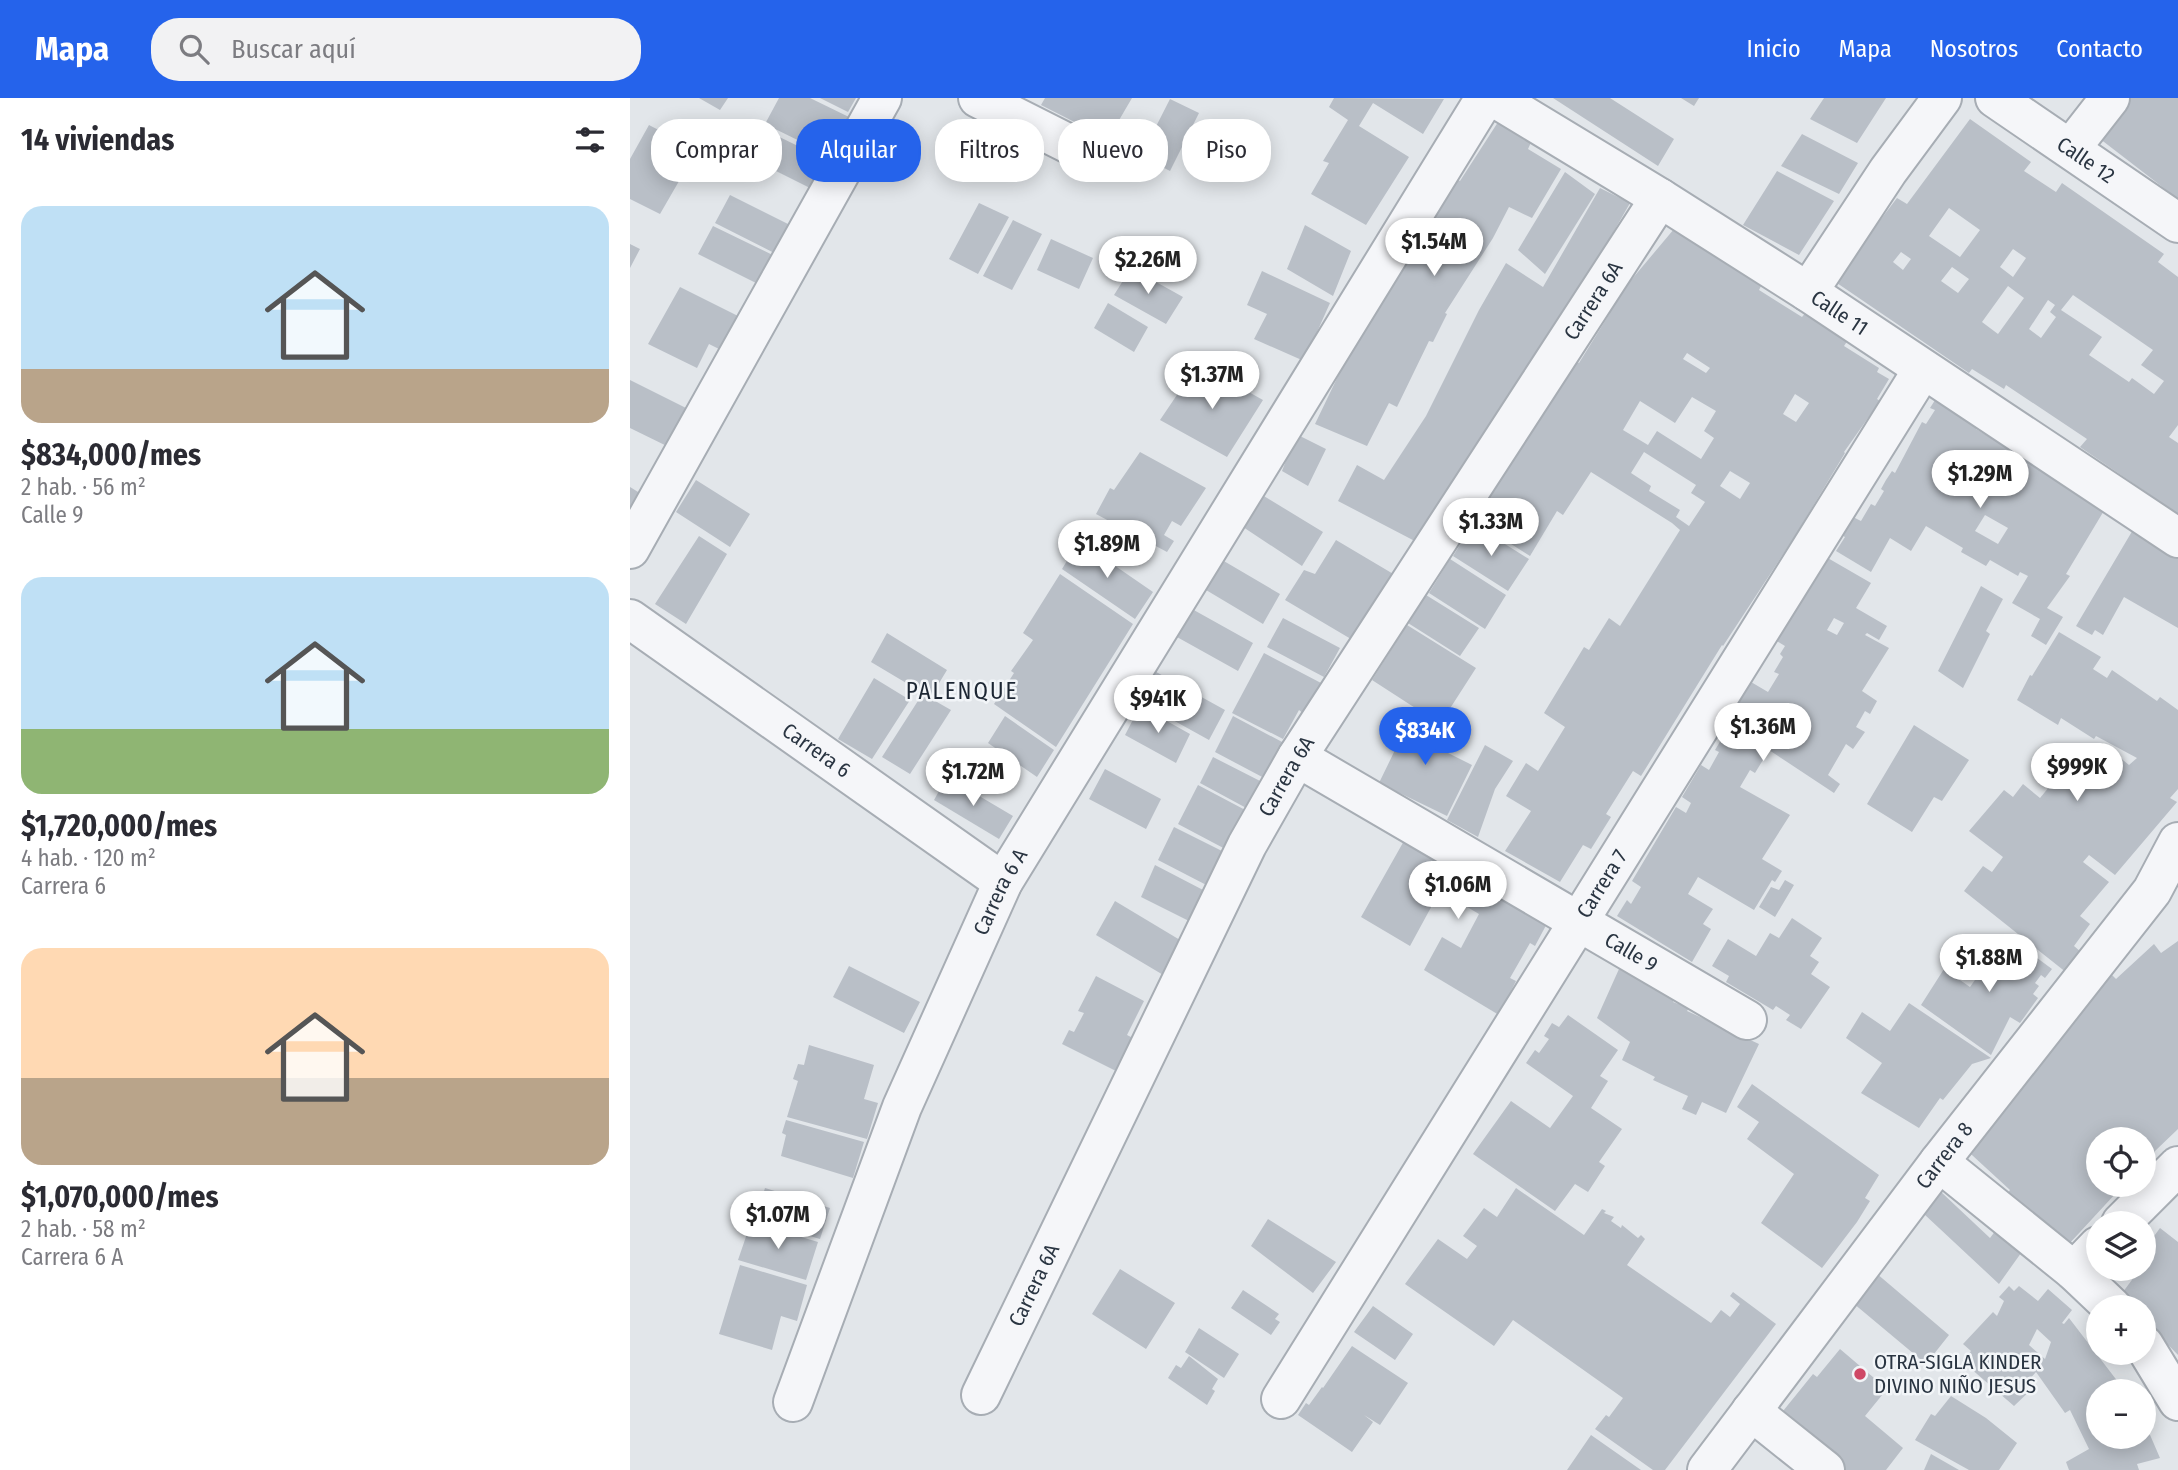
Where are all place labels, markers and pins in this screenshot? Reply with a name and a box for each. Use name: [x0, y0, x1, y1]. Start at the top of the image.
pin: $1.54M: [1377, 218, 1491, 278]
pin: $2.26M: [1091, 236, 1205, 296]
pin: $1.37M: [1155, 352, 1269, 411]
pin: $1.29M: [1923, 450, 2037, 510]
pin: $1.33M: [1434, 498, 1548, 558]
pin: $1.89M: [1050, 520, 1164, 580]
pin: $941K: [1109, 676, 1207, 735]
pin: $1.36M: [1706, 704, 1820, 763]
pin: $834K: [1376, 708, 1474, 767]
pin: $999K: [2028, 744, 2126, 803]
pin: $1.72M: [916, 748, 1030, 808]
pin: $1.06M: [1401, 862, 1515, 921]
pin: $1.88M: [1932, 934, 2046, 994]
pin: $1.07M: [721, 1192, 835, 1251]
place label: OTRA-SIGLA KINDER DIVINO NIÑO JESUS: [1874, 1349, 2042, 1399]
marker: OTRA-SIGLA KINDER DIVINO NIÑO JESUS: [1852, 1366, 1868, 1382]

